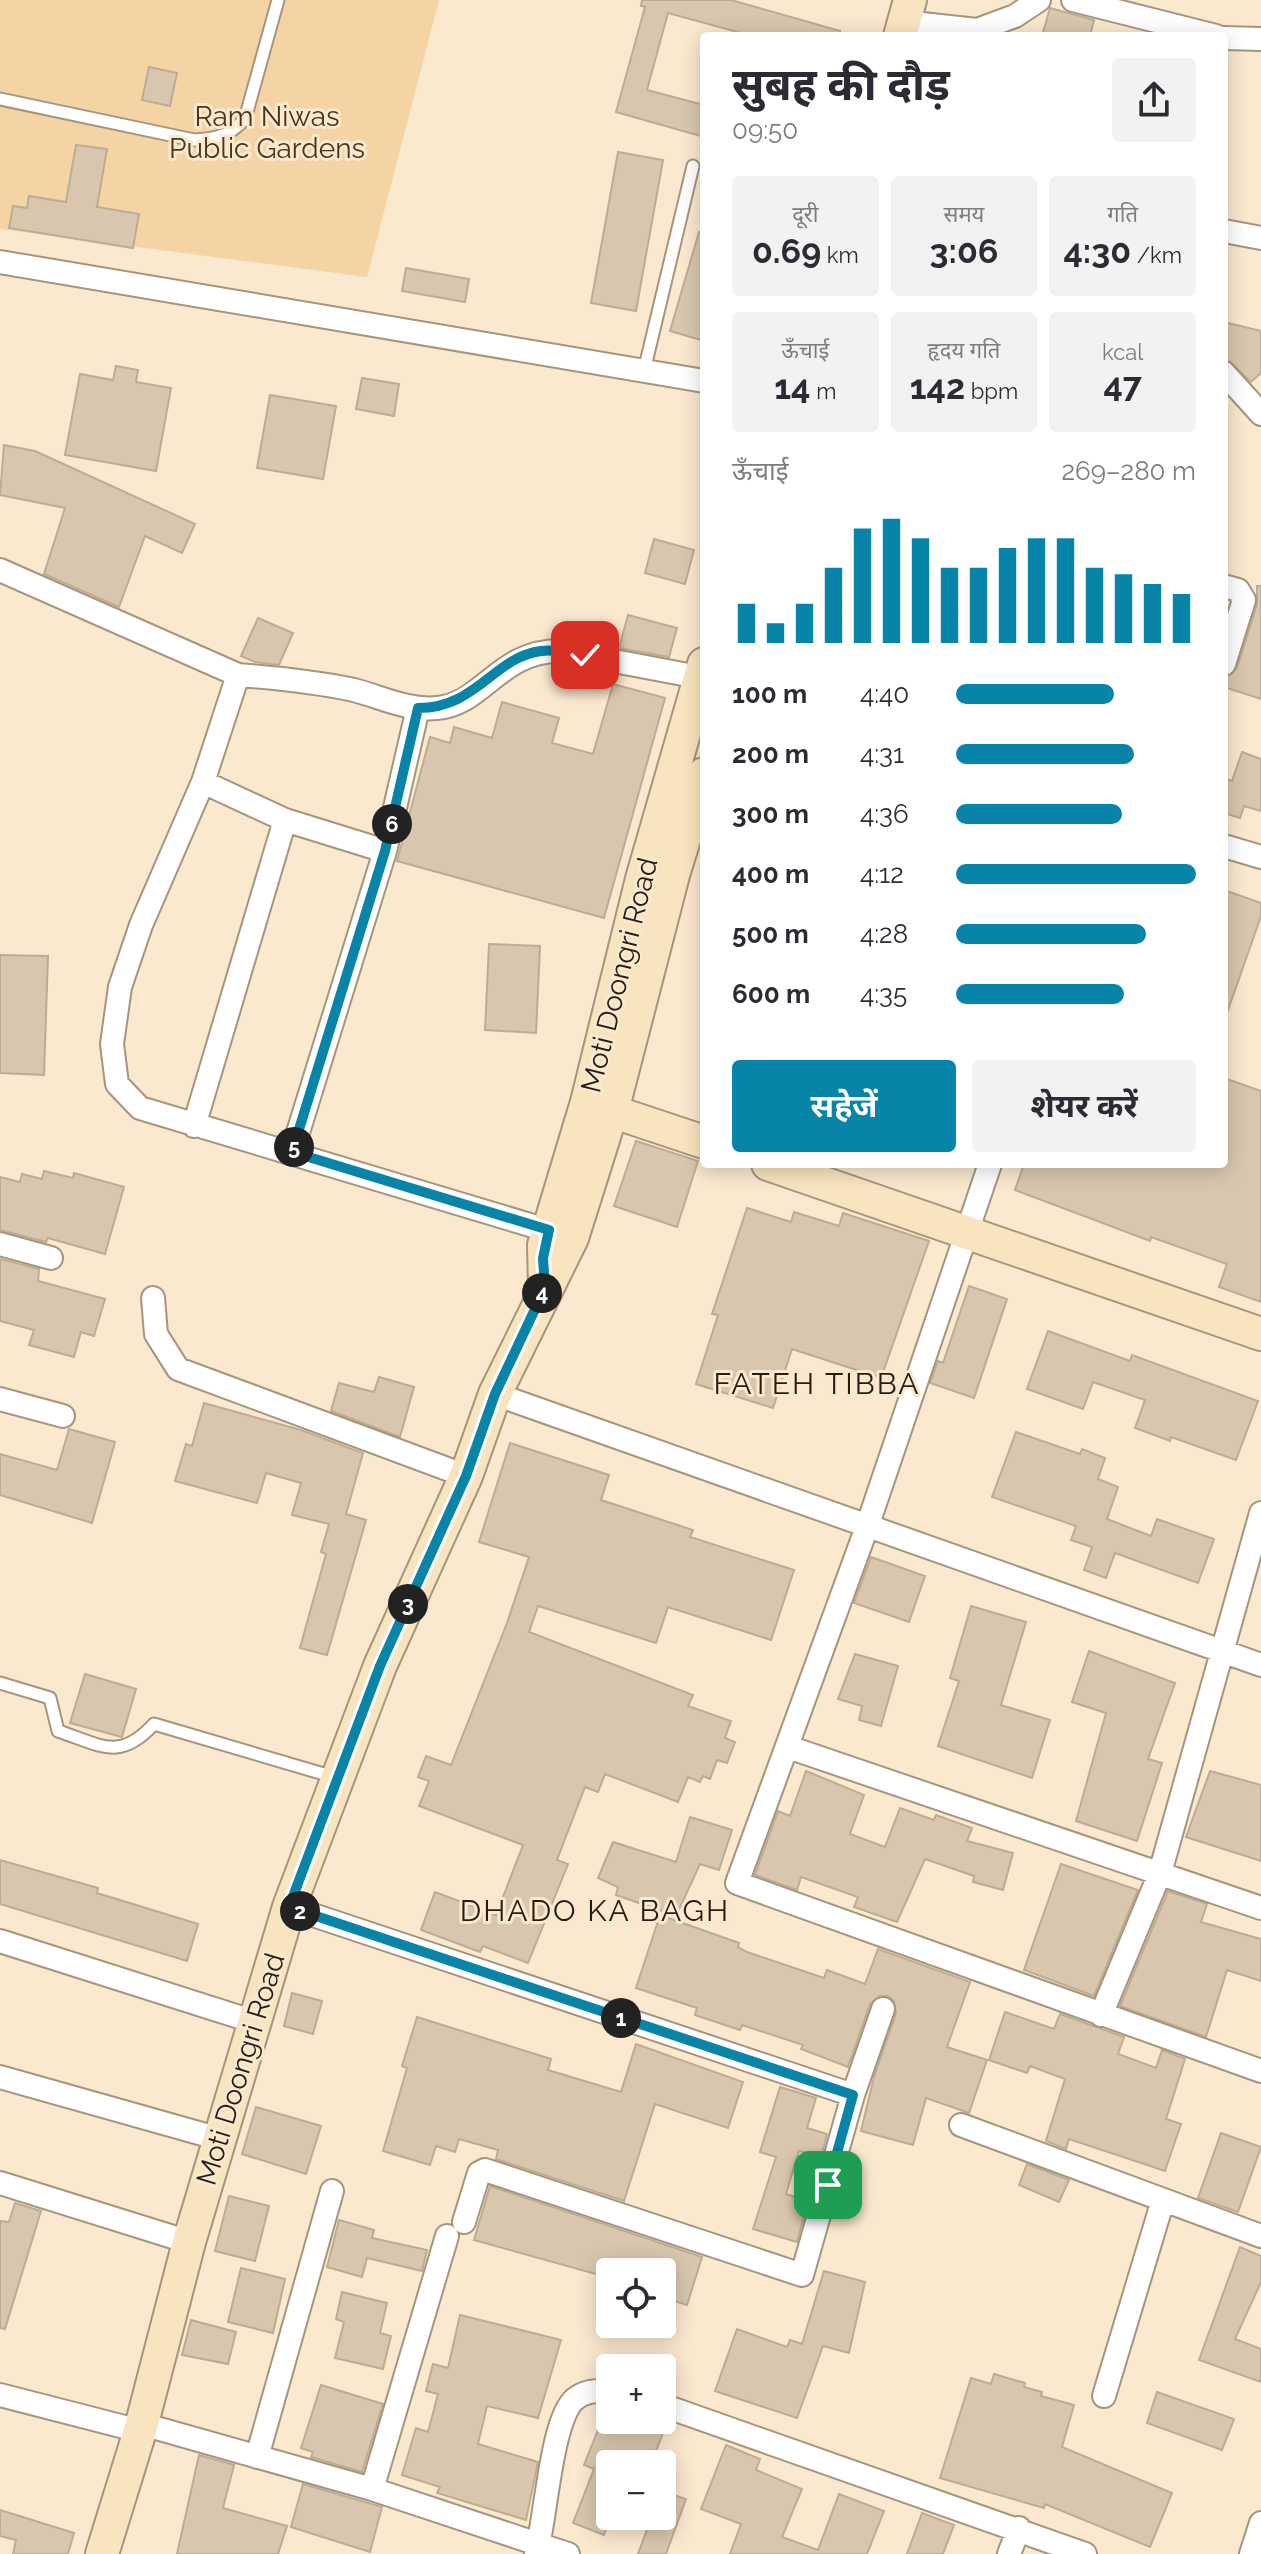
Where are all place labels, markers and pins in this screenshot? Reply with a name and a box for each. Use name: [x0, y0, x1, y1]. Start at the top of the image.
pin: [551, 621, 619, 689]
pin: 6: [372, 804, 412, 844]
pin: 5: [274, 1127, 314, 1167]
pin: 4: [522, 1273, 562, 1313]
pin: 3: [388, 1584, 428, 1624]
pin: 2: [280, 1891, 320, 1931]
pin: 1: [601, 1998, 641, 2038]
pin: [794, 2151, 862, 2219]

